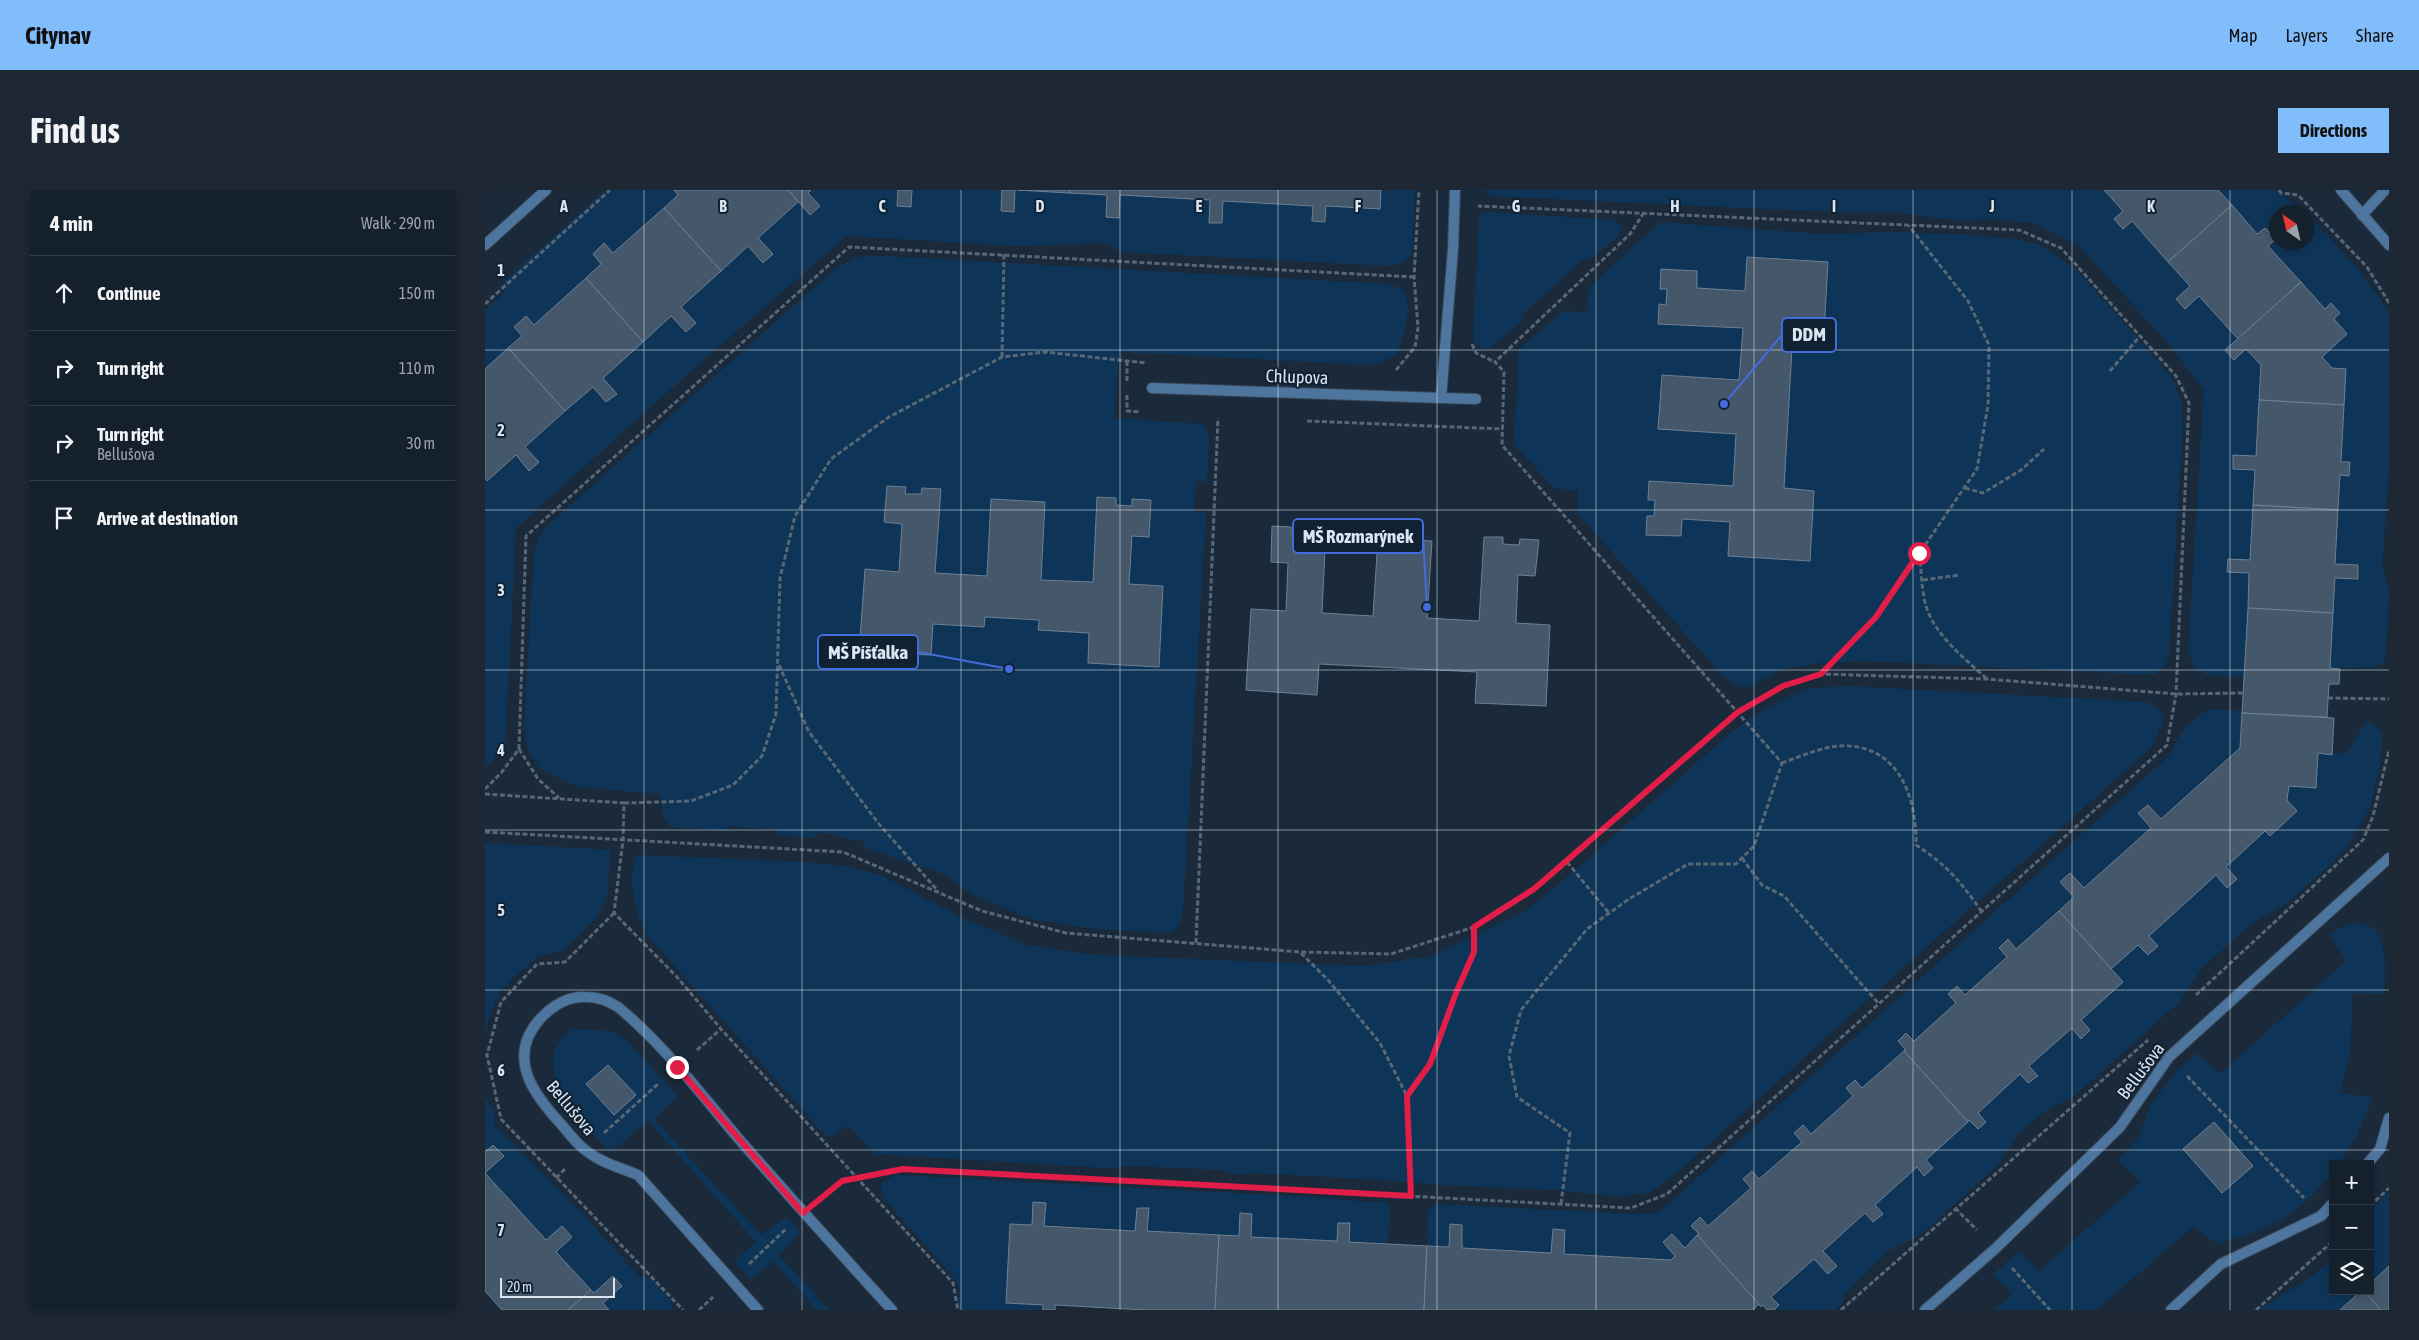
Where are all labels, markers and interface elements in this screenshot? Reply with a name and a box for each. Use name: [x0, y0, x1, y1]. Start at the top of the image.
text: Citynav: [25, 22, 91, 49]
text: Map: [2228, 25, 2257, 46]
text: Layers: [2285, 25, 2328, 46]
text: Share: [2356, 25, 2394, 46]
button: Directions: [2278, 108, 2389, 153]
text: Find us: [30, 110, 120, 150]
text: A: [559, 197, 568, 215]
text: B: [719, 197, 727, 215]
text: C: [878, 197, 886, 215]
text: D: [1036, 197, 1045, 215]
text: E: [1196, 197, 1203, 215]
text: F: [1355, 197, 1362, 215]
text: G: [1512, 197, 1521, 215]
text: H: [1670, 197, 1680, 215]
text: I: [1832, 197, 1836, 215]
text: J: [1988, 197, 1995, 215]
text: K: [2147, 197, 2155, 215]
north arrow: [2269, 205, 2314, 250]
text: 4 min: [50, 211, 93, 235]
text: Walk · 290 m: [361, 214, 435, 232]
text: 1: [497, 261, 505, 279]
icon: ahead: [50, 279, 78, 307]
text: Continue: [97, 282, 161, 304]
text: 150 m: [399, 284, 435, 302]
callout: DDM: [1782, 318, 1836, 352]
text: DDM: [1792, 323, 1826, 345]
icon: right: [50, 354, 78, 382]
text: Turn right: [97, 357, 164, 379]
text: 110 m: [399, 359, 435, 377]
street label: Chlupova: [1265, 365, 1329, 388]
text: 2: [497, 421, 505, 439]
text: Turn right: [97, 423, 164, 445]
icon: right: [50, 429, 78, 457]
text: 30 m: [406, 434, 435, 452]
text: Bellušova: [97, 445, 155, 463]
icon: arrive: [50, 504, 78, 532]
text: Arrive at destination: [97, 507, 238, 529]
callout: MŠ Rozmarýnek: [1293, 519, 1423, 553]
text: MŠ Rozmarýnek: [1303, 525, 1414, 547]
route start: [1908, 542, 1931, 565]
text: 3: [497, 581, 505, 599]
callout: MŠ Píšťalka: [818, 635, 918, 669]
text: MŠ Píšťalka: [828, 641, 908, 663]
text: 4: [496, 741, 505, 759]
text: 5: [497, 901, 505, 919]
street label: Bellušova: [2113, 1038, 2169, 1103]
route end: [666, 1056, 689, 1079]
text: 6: [497, 1061, 505, 1079]
street label: Bellušova: [542, 1076, 600, 1139]
map controls: [2329, 1160, 2374, 1295]
button: +: [2329, 1160, 2374, 1205]
button: −: [2329, 1205, 2374, 1250]
text: 7: [497, 1221, 505, 1239]
button: layers: [2329, 1250, 2374, 1295]
scale bar: [500, 1275, 615, 1298]
text: 20 m: [507, 1279, 532, 1295]

